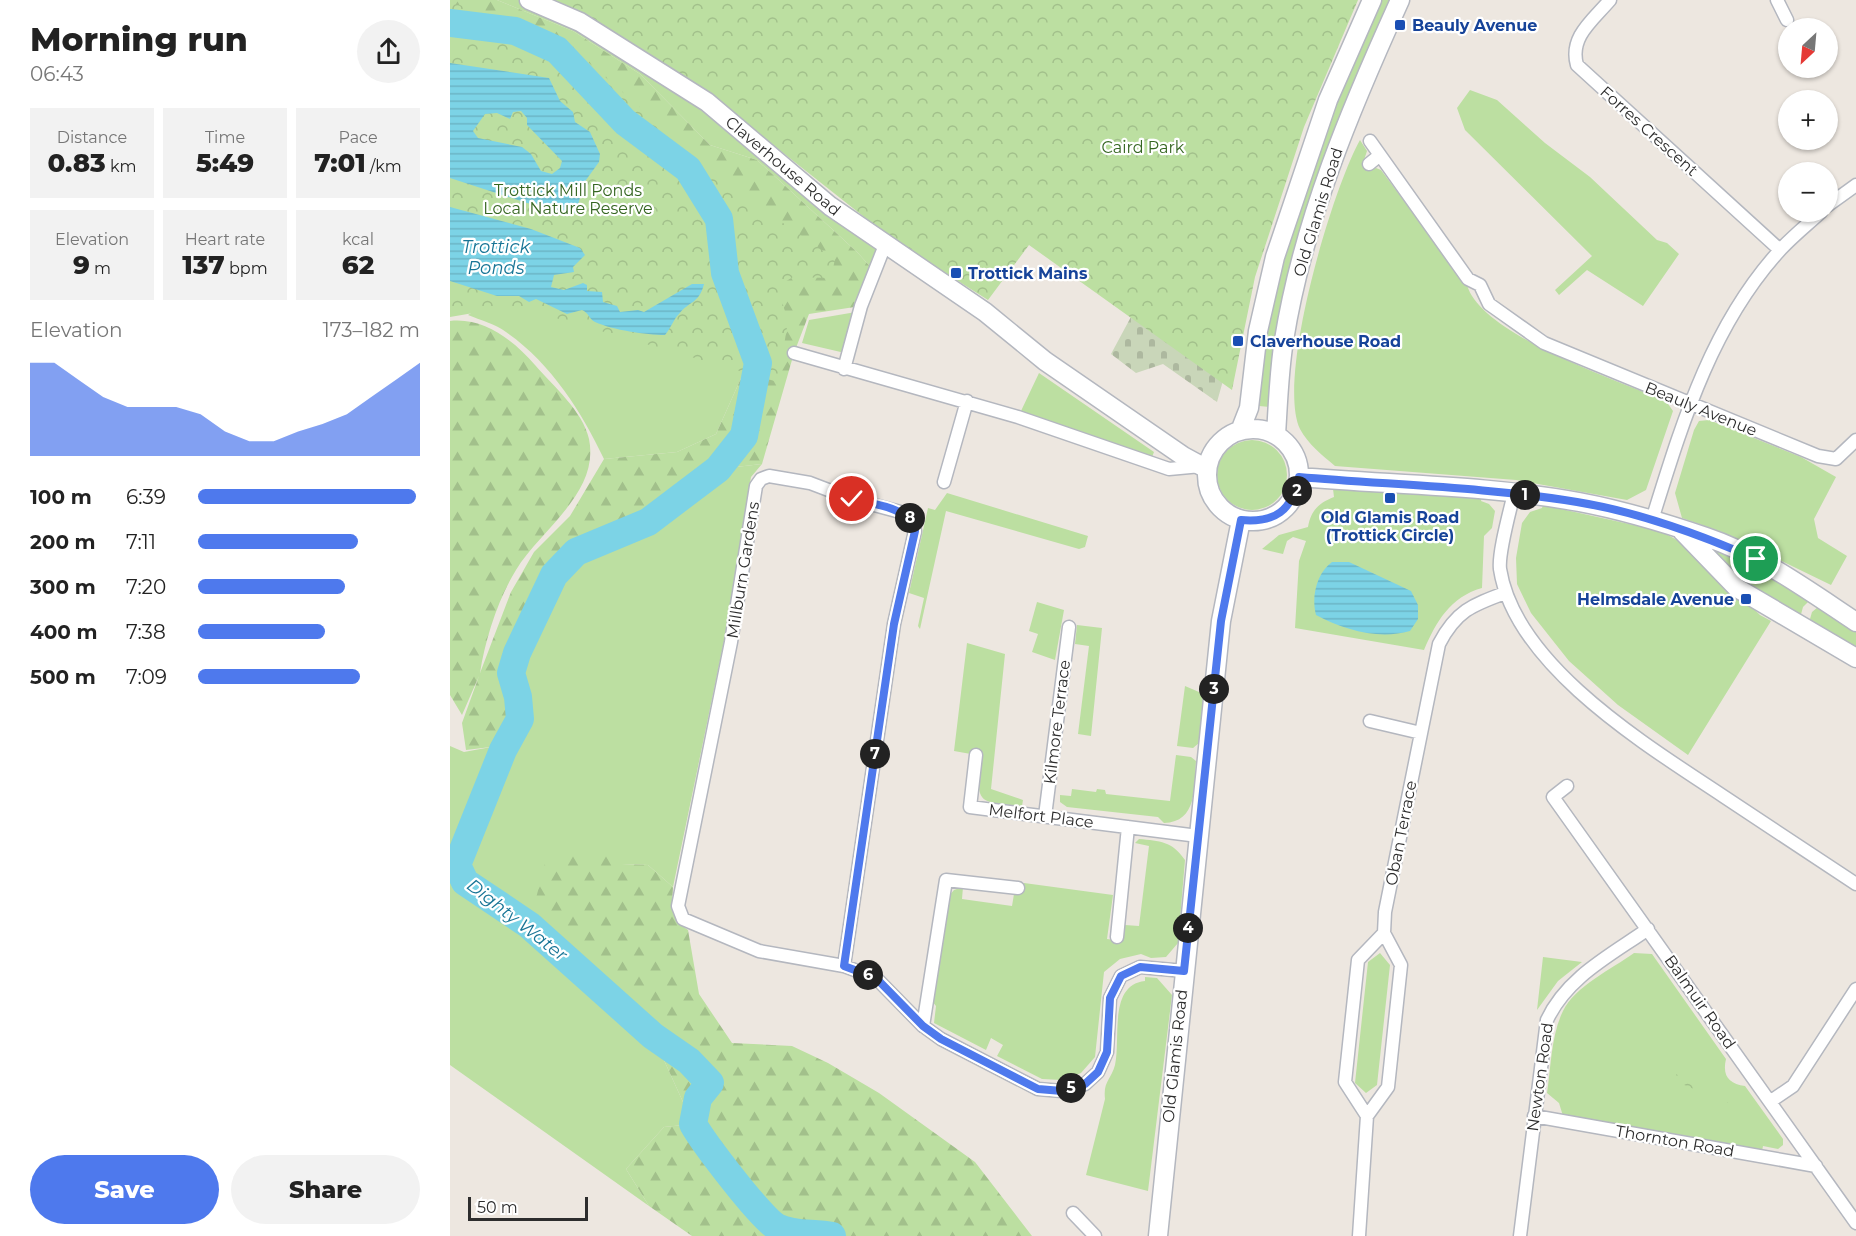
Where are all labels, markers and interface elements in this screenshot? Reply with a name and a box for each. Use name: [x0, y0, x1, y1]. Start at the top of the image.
place label: Beauly Avenue: [1412, 16, 1537, 35]
marker: Beauly Avenue: [1393, 18, 1407, 32]
north arrow: [1778, 18, 1838, 78]
map controls: [1778, 18, 1838, 222]
text: Morning run: [30, 19, 248, 59]
button: share: [357, 20, 420, 83]
text: 06:43: [30, 62, 84, 86]
street label: Forres Crescent: [1596, 82, 1702, 180]
button: +: [1778, 90, 1838, 150]
street label: Claverhouse Road: [722, 112, 844, 220]
text: Distance: [57, 128, 127, 147]
text: Time: [205, 128, 245, 147]
text: Pace: [338, 128, 378, 147]
park label: Caird Park: [1102, 138, 1185, 157]
street label: Old Glamis Road: [1289, 145, 1347, 279]
text: 0.83: [48, 147, 106, 179]
text: 5:49: [196, 147, 254, 179]
text: 7:01: [314, 147, 366, 179]
text: km: [106, 157, 136, 176]
text: /km: [366, 157, 402, 176]
button: −: [1778, 162, 1838, 222]
park label: Trottick Mill Ponds Local Nature Reserve: [483, 181, 653, 218]
text: Elevation: [55, 230, 129, 249]
text: Heart rate: [185, 230, 265, 249]
text: kcal: [342, 230, 374, 249]
water label: Trottick Ponds: [462, 236, 531, 279]
text: 9: [73, 249, 90, 281]
text: 137: [182, 249, 225, 281]
text: 62: [342, 249, 374, 281]
text: m: [90, 259, 111, 278]
text: bpm: [225, 259, 268, 278]
place label: Trottick Mains: [968, 264, 1088, 283]
marker: Trottick Mains: [949, 266, 963, 280]
text: Elevation: [30, 318, 122, 342]
text: 173–182 m: [322, 318, 420, 342]
place label: Claverhouse Road: [1250, 332, 1401, 351]
marker: Claverhouse Road: [1231, 334, 1245, 348]
street label: Beauly Avenue: [1642, 378, 1760, 440]
pin: [826, 473, 877, 524]
pin: 2: [1282, 476, 1312, 506]
pin: 1: [1510, 480, 1540, 510]
text: 2: [1292, 481, 1302, 500]
icon: check: [835, 482, 868, 515]
text: 100 m: [30, 485, 92, 509]
text: 6:39: [126, 485, 166, 509]
text: 1: [1522, 485, 1528, 504]
marker: Old Glamis Road (Trottick Circle): [1383, 491, 1397, 505]
street label: Millburn Gardens: [723, 500, 763, 640]
pin: 8: [895, 503, 925, 533]
text: 8: [905, 508, 915, 527]
place label: Old Glamis Road (Trottick Circle): [1321, 508, 1459, 545]
text: 200 m: [30, 530, 96, 554]
text: 7:11: [126, 530, 156, 554]
pin: [1730, 533, 1781, 584]
icon: arrive: [1739, 542, 1772, 575]
text: 300 m: [30, 575, 96, 599]
text: 7:20: [126, 575, 166, 599]
place label: Helmsdale Avenue: [1577, 590, 1734, 609]
marker: Helmsdale Avenue: [1739, 592, 1753, 606]
text: 400 m: [30, 620, 98, 644]
text: 7:38: [126, 620, 166, 644]
street label: Kilmore Terrace: [1040, 659, 1074, 785]
text: 500 m: [30, 665, 96, 689]
text: 7:09: [126, 665, 167, 689]
pin: 3: [1199, 674, 1229, 704]
text: 3: [1209, 679, 1219, 698]
pin: 7: [860, 739, 890, 769]
text: 7: [870, 744, 880, 763]
street label: Oban Terrace: [1381, 779, 1421, 887]
street label: Melfort Place: [987, 800, 1095, 832]
water label: Dighty Water: [462, 874, 572, 966]
pin: 4: [1173, 913, 1203, 943]
text: 4: [1182, 918, 1194, 937]
street label: Balmuir Road: [1661, 951, 1739, 1053]
pin: 6: [853, 960, 883, 990]
text: 6: [863, 965, 873, 984]
street label: Old Glamis Road: [1159, 988, 1191, 1124]
street label: Newton Road: [1523, 1021, 1557, 1133]
pin: 5: [1056, 1073, 1086, 1103]
text: 5: [1066, 1078, 1076, 1097]
street label: Thornton Road: [1614, 1121, 1736, 1161]
button: Save: [30, 1155, 219, 1224]
button: Share: [231, 1155, 420, 1224]
scale bar: [468, 1194, 588, 1222]
text: 50 m: [477, 1198, 518, 1217]

